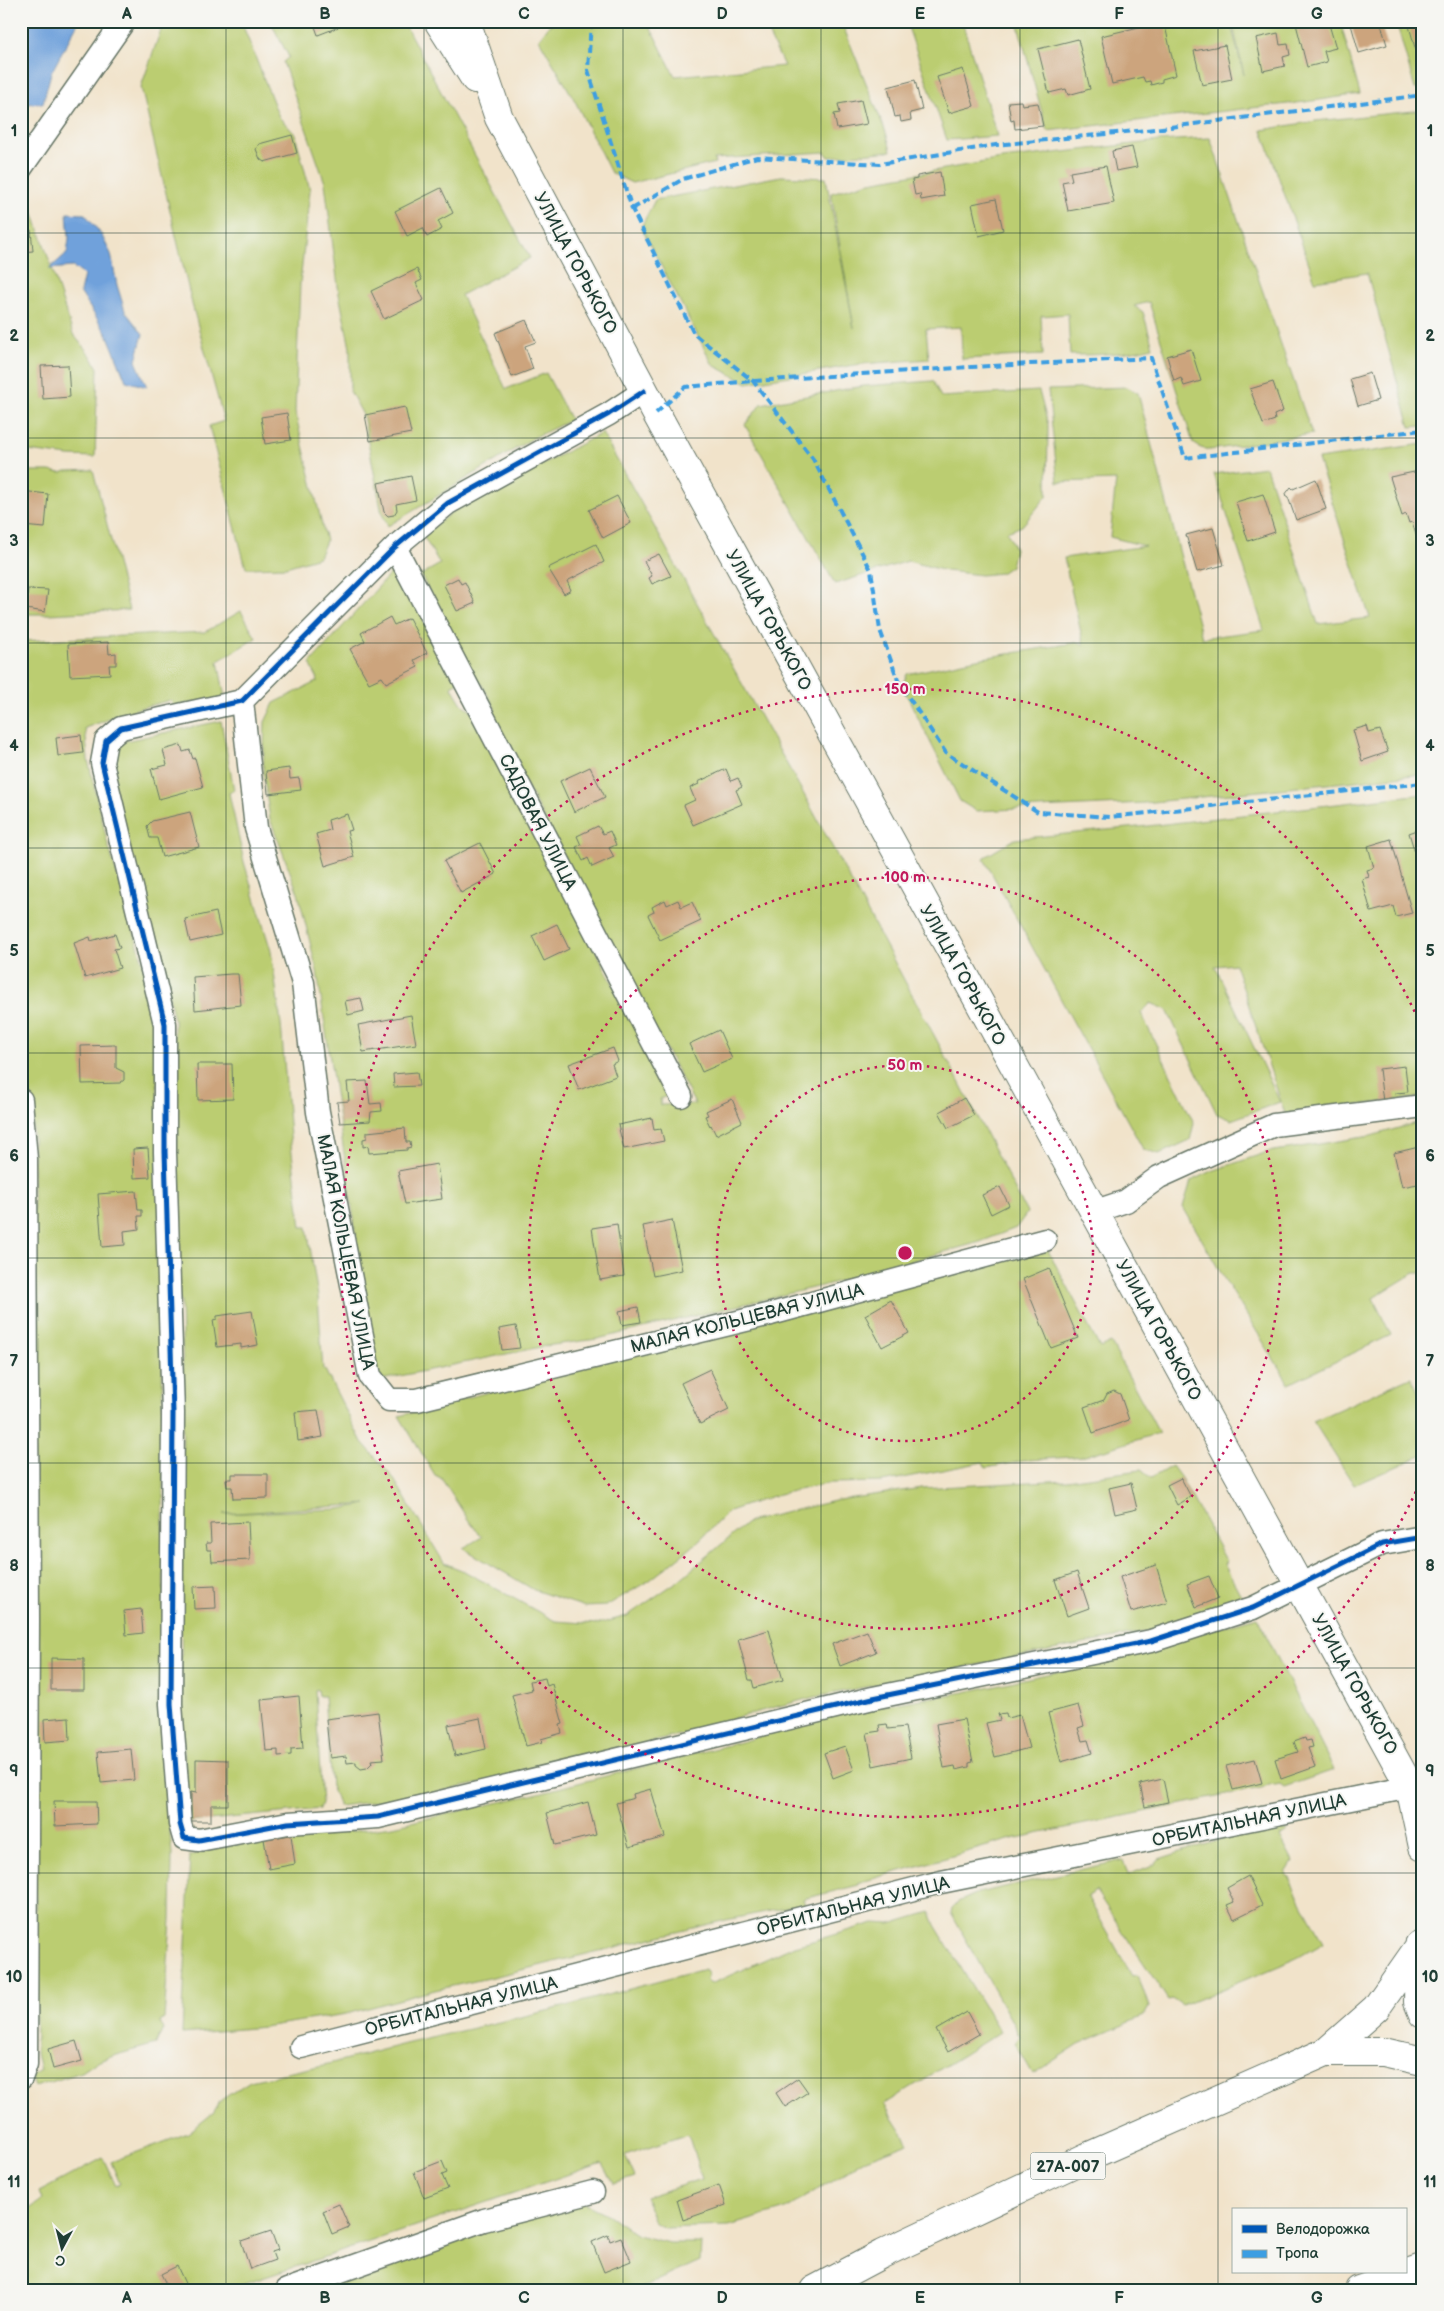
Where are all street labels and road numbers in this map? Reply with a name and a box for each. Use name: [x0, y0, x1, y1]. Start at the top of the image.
street label: УЛИЦА ГОРЬКОГО: [529, 189, 622, 338]
street label: УЛИЦА ГОРЬКОГО: [721, 546, 816, 694]
street label: САДОВАЯ УЛИЦА: [494, 751, 581, 894]
street label: УЛИЦА ГОРЬКОГО: [915, 901, 1010, 1049]
street label: МАЛАЯ КОЛЬЦЕВАЯ УЛИЦА: [312, 1133, 379, 1372]
street label: УЛИЦА ГОРЬКОГО: [1111, 1256, 1206, 1404]
street label: МАЛАЯ КОЛЬЦЕВАЯ УЛИЦА: [628, 1279, 866, 1358]
street label: УЛИЦА ГОРЬКОГО: [1307, 1610, 1402, 1758]
street label: ОРБИТАЛЬНАЯ УЛИЦА: [1150, 1790, 1348, 1851]
street label: ОРБИТАЛЬНАЯ УЛИЦА: [755, 1872, 952, 1941]
street label: ОРБИТАЛЬНАЯ УЛИЦА: [363, 1972, 560, 2041]
road number: 27А-007: [1030, 2152, 1106, 2180]

